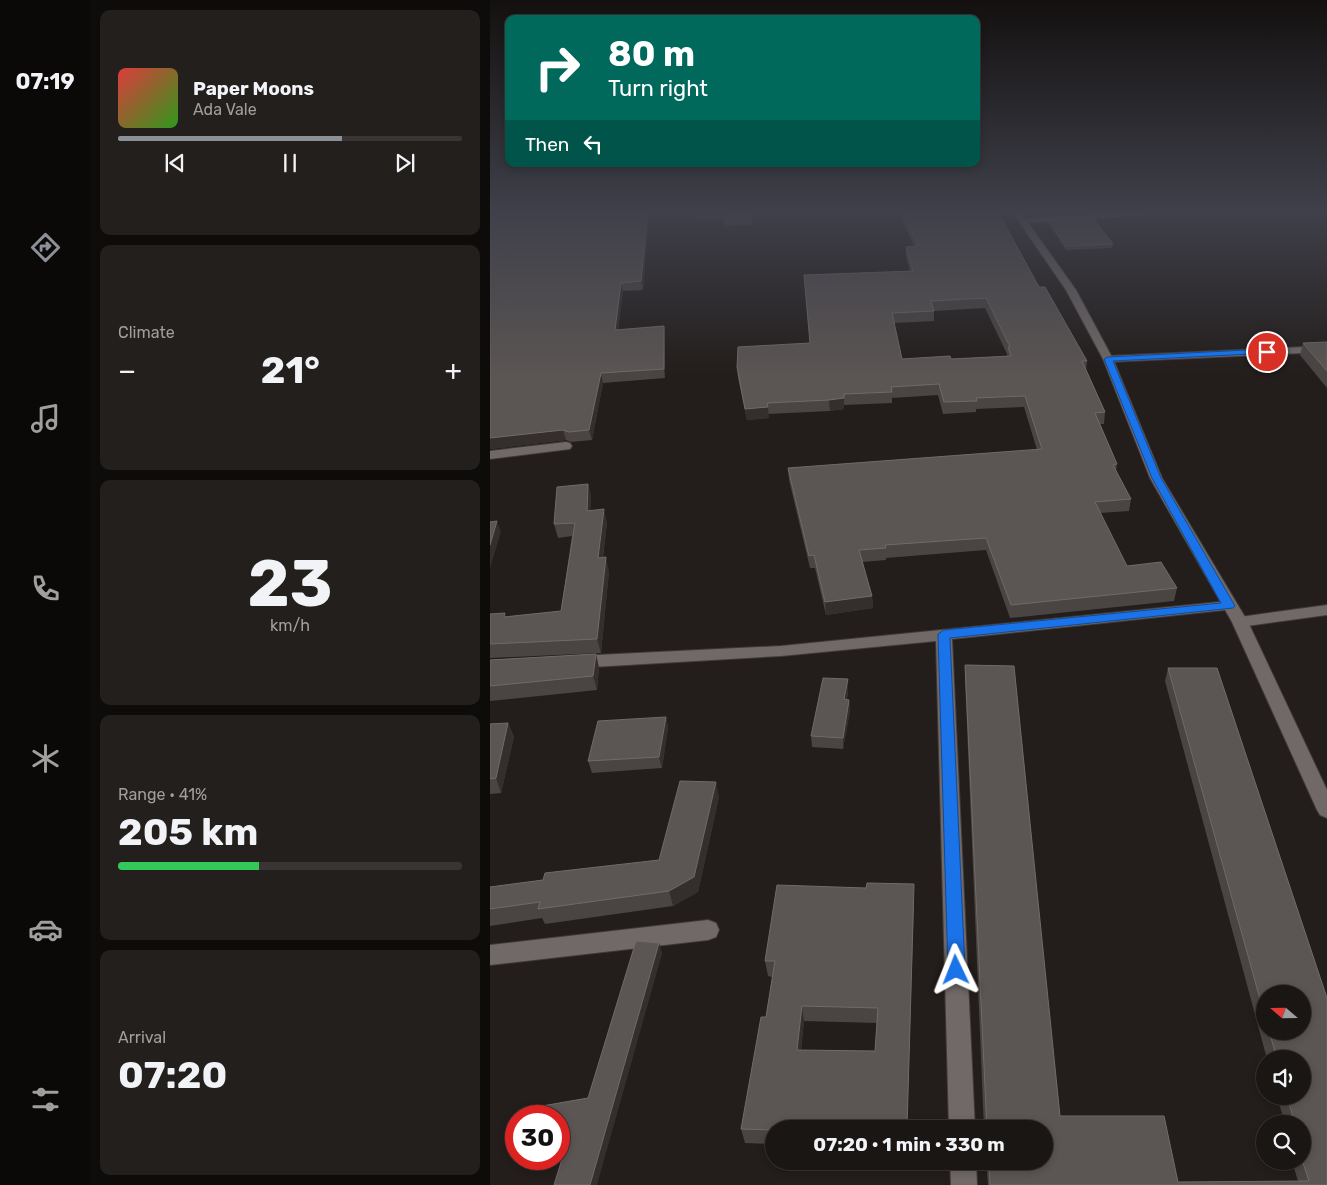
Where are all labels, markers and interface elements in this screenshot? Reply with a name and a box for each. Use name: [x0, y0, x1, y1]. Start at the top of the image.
text: 80 m: [608, 33, 695, 75]
icon: right: [525, 35, 590, 100]
text: 07:19: [15, 68, 75, 95]
text: Turn right: [608, 75, 708, 102]
text: Paper Moons: [193, 77, 314, 100]
text: Ada Vale: [193, 100, 257, 119]
icon: left: [579, 130, 607, 158]
text: Then: [525, 133, 569, 156]
icon: previous: [161, 149, 189, 177]
icon: pause: [276, 149, 304, 177]
icon: next: [391, 149, 419, 177]
icon: directions: [28, 230, 63, 265]
text: Climate: [118, 323, 175, 342]
pin: [1246, 331, 1288, 373]
icon: arrive: [1253, 338, 1281, 366]
text: 21°: [261, 347, 320, 393]
text: −: [118, 354, 136, 387]
text: +: [445, 354, 462, 387]
icon: music: [28, 401, 63, 436]
text: 23: [247, 545, 333, 622]
icon: phone: [28, 571, 63, 606]
text: km/h: [270, 616, 310, 635]
icon: climate: [28, 741, 63, 776]
text: Range · 41%: [118, 785, 207, 804]
text: 205 km: [118, 809, 258, 855]
icon: car: [28, 912, 63, 947]
position arrow: [929, 943, 981, 995]
north arrow: [1256, 985, 1311, 1040]
map controls: [1256, 985, 1311, 1170]
text: Arrival: [118, 1028, 166, 1047]
button: sound: [1256, 1050, 1311, 1105]
text: 07:20: [118, 1052, 227, 1098]
icon: filters: [28, 1082, 63, 1117]
speed limit sign: 30: [505, 1105, 570, 1170]
button: search: [1256, 1115, 1311, 1170]
text: 07:20 · 1 min · 330 m: [813, 1133, 1005, 1156]

